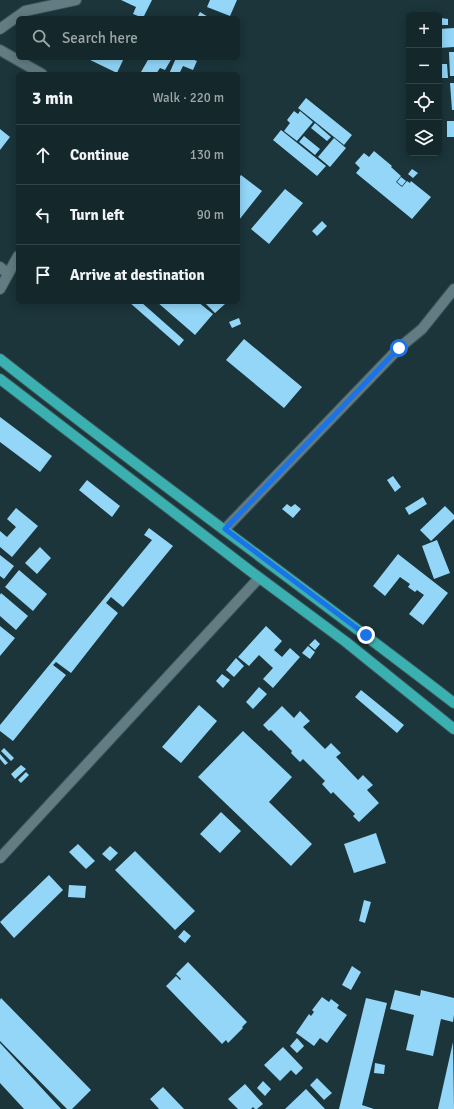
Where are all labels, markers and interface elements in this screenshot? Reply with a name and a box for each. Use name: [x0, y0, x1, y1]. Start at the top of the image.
map controls: [406, 12, 442, 156]
button: +: [406, 12, 442, 48]
search box: [16, 16, 240, 60]
icon: search: [30, 27, 52, 49]
text: Search here: [62, 29, 138, 47]
button: −: [406, 48, 442, 84]
button: locate: [406, 84, 442, 120]
text: 3 min: [32, 88, 73, 109]
text: Walk · 220 m: [153, 90, 224, 106]
button: layers: [406, 120, 442, 156]
icon: ahead: [32, 144, 54, 166]
text: Continue: [70, 146, 129, 164]
text: 130 m: [190, 147, 224, 163]
icon: left: [32, 204, 54, 226]
text: Turn left: [70, 206, 124, 224]
text: 90 m: [197, 207, 224, 223]
icon: arrive: [32, 264, 54, 286]
text: Arrive at destination: [70, 266, 205, 284]
route start: [390, 339, 408, 357]
route end: [357, 626, 375, 644]

